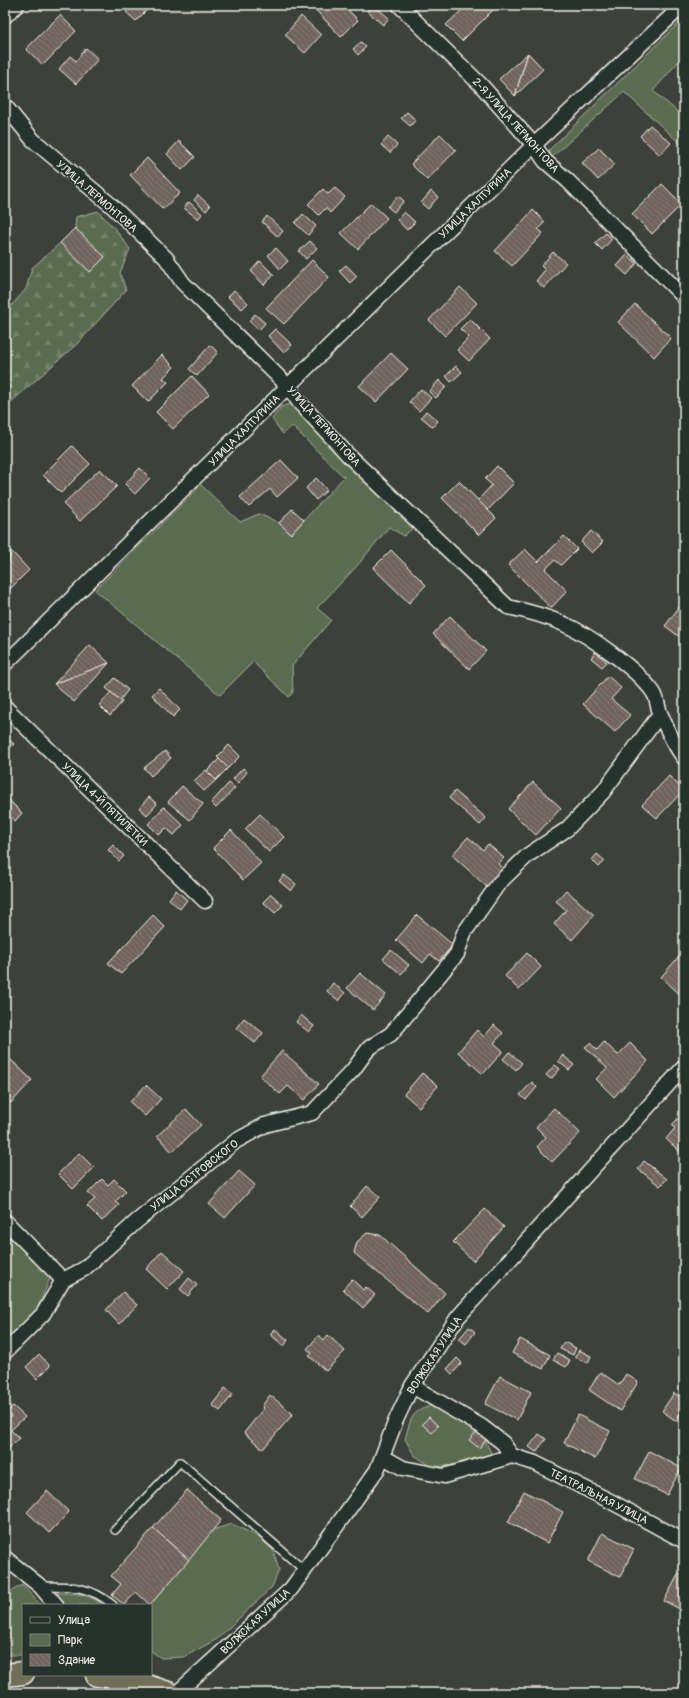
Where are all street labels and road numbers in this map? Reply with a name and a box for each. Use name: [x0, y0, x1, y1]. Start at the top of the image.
street label: 2-Я УЛИЦА ЛЕРМОНТОВА: [470, 75, 562, 175]
street label: УЛИЦА ЛЕРМОНТОВА: [53, 158, 140, 235]
street label: УЛИЦА ХАЛТУРИНА: [436, 165, 514, 241]
street label: УЛИЦА ЛЕРМОНТОВА: [284, 384, 363, 469]
street label: УЛИЦА ХАЛТУРИНА: [206, 392, 283, 469]
street label: УЛИЦА 4-Й ПЯТИЛЕТКИ: [59, 760, 151, 849]
street label: УЛИЦА ОСТРОВСКОГО: [148, 1137, 241, 1214]
street label: ВОЛЖСКАЯ УЛИЦА: [404, 1314, 464, 1397]
street label: ТЕАТРАЛЬНАЯ УЛИЦА: [547, 1466, 650, 1527]
street label: ВОЛЖСКАЯ УЛИЦА: [218, 1586, 293, 1657]

